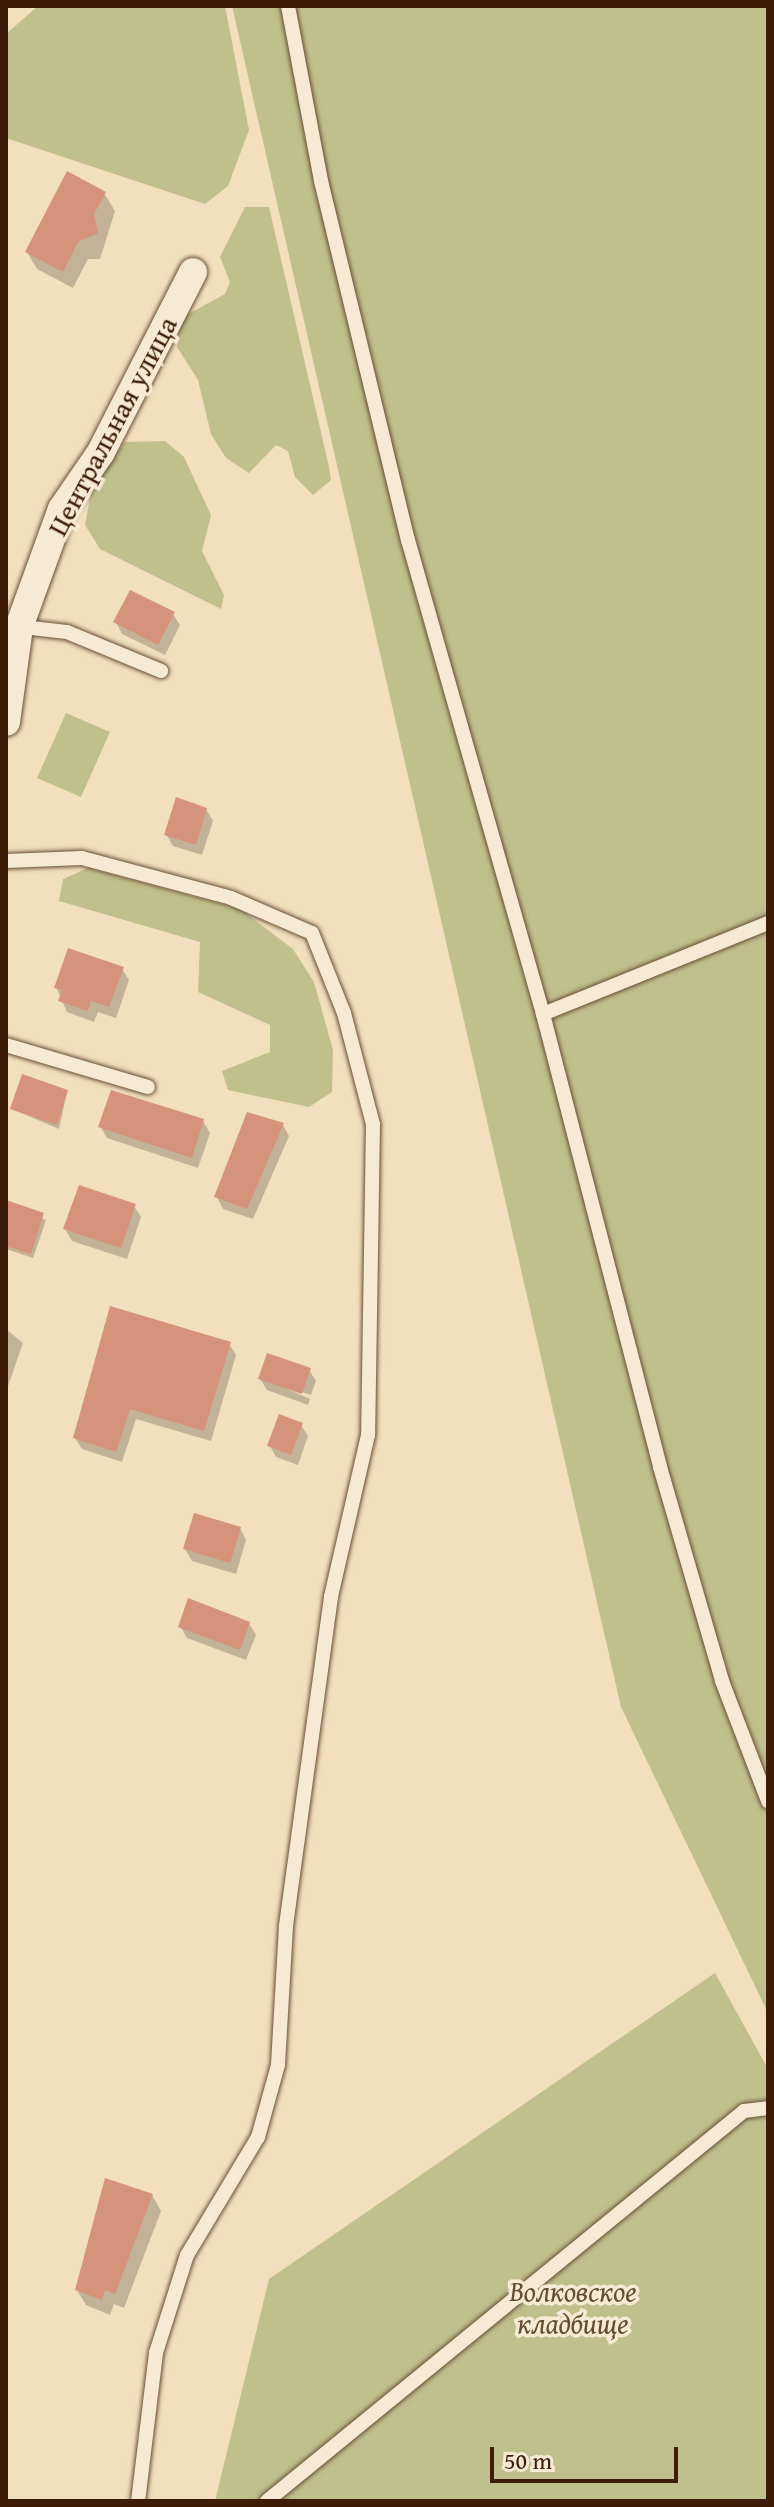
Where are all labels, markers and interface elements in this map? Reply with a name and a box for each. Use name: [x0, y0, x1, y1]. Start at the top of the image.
street label: Центральная улица: [40, 311, 184, 541]
park label: Волковское кладбище: [509, 2274, 637, 2340]
scale bar: [494, 2431, 682, 2481]
text: 50 m: [504, 2443, 552, 2478]

